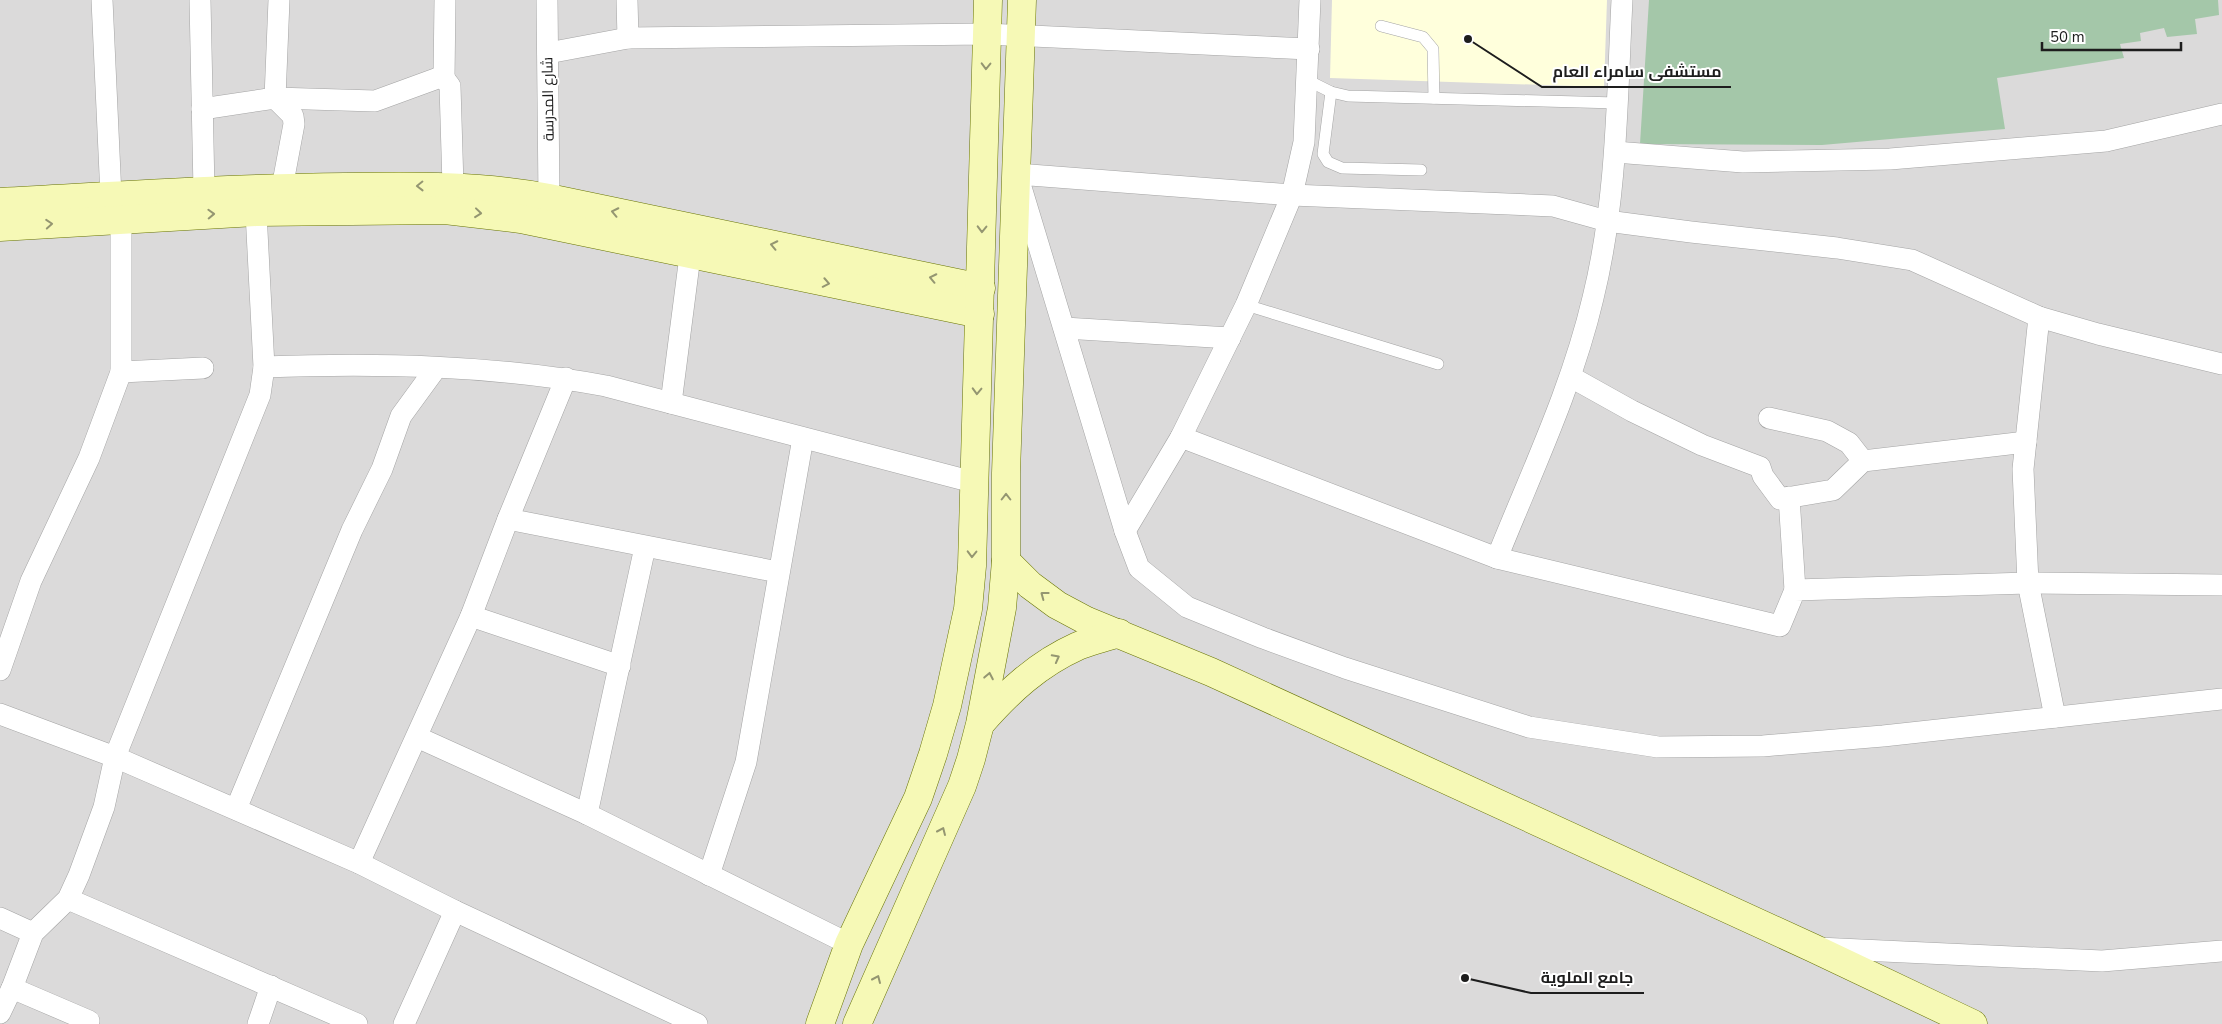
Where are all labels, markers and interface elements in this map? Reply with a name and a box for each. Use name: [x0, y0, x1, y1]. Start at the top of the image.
scale bar: [2042, 20, 2181, 52]
text: 50 m: [2050, 27, 2085, 47]
callout: مستشفى سامراء العام: [1542, 56, 1731, 87]
street label: شارع المدرسة: [537, 57, 560, 141]
text: مستشفى سامراء العام: [1552, 61, 1722, 83]
one-way arrow: [981, 62, 991, 70]
one-way arrow: [415, 181, 423, 191]
one-way arrow: [474, 207, 482, 218]
one-way arrow: [611, 207, 619, 217]
one-way arrow: [207, 208, 215, 219]
one-way arrow: [45, 218, 53, 229]
one-way arrow: [977, 225, 987, 233]
one-way arrow: [770, 240, 778, 251]
one-way arrow: [929, 273, 938, 284]
one-way arrow: [822, 278, 830, 288]
one-way arrow: [972, 388, 982, 395]
one-way arrow: [1001, 493, 1011, 500]
one-way arrow: [967, 550, 977, 558]
one-way arrow: [1040, 592, 1050, 601]
one-way arrow: [1050, 655, 1059, 665]
one-way arrow: [983, 671, 994, 680]
one-way arrow: [936, 827, 947, 836]
callout: جامع الملوية: [1531, 962, 1644, 993]
text: جامع الملوية: [1541, 967, 1633, 989]
one-way arrow: [870, 975, 881, 984]

